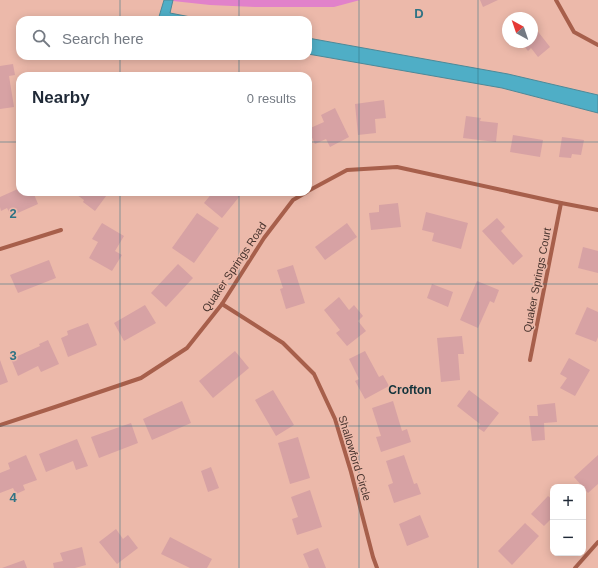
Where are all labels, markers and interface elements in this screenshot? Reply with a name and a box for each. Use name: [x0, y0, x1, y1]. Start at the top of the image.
text: D: [414, 6, 424, 21]
north arrow: [502, 12, 538, 48]
search box: [16, 16, 312, 60]
icon: search: [30, 27, 52, 49]
text: Search here: [62, 30, 144, 47]
text: Nearby: [32, 88, 90, 107]
text: 0 results: [247, 91, 296, 106]
text: 2: [9, 206, 17, 221]
street label: Quaker Springs Road: [199, 220, 269, 314]
street label: Quaker Springs Court: [521, 227, 553, 333]
text: 3: [9, 348, 17, 363]
district label: Crofton: [388, 383, 432, 397]
street label: Shallowford Circle: [336, 414, 374, 502]
map controls: [550, 484, 586, 556]
button: +: [550, 484, 586, 520]
text: 4: [9, 490, 17, 505]
button: −: [550, 520, 586, 556]

